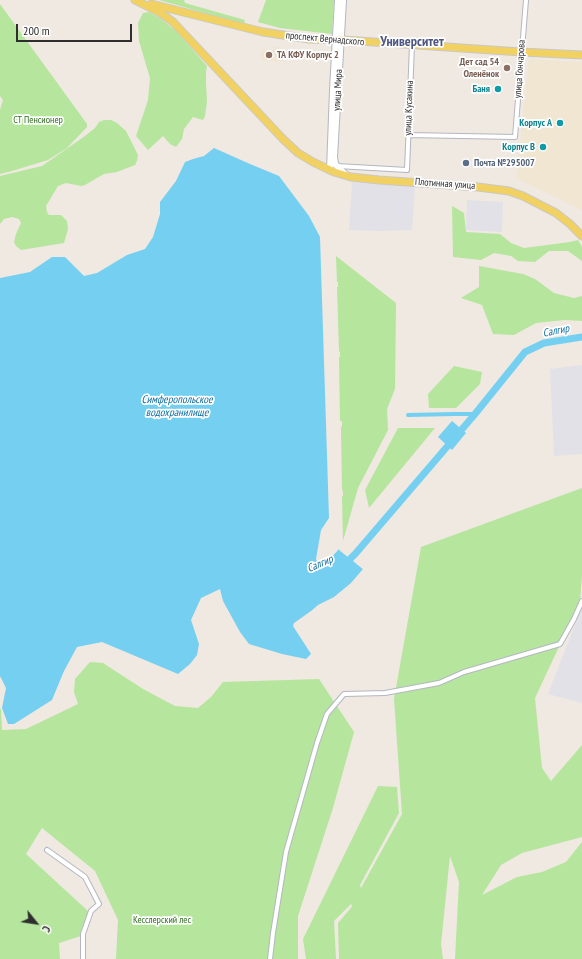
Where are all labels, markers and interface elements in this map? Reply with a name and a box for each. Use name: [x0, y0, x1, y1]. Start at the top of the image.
scale bar: [18, 16, 134, 42]
text: 200 m: [23, 23, 50, 38]
street label: проспект Вернадского: [285, 30, 365, 48]
district label: Университет: [380, 34, 444, 50]
street label: улица Гончарова: [512, 39, 528, 99]
place label: ТА КФУ Корпус 2: [277, 49, 339, 61]
marker: ТА КФУ Корпус 2: [264, 50, 274, 60]
place label: Дет сад 54 Оленёнок: [460, 56, 499, 80]
marker: Дет сад 54 Оленёнок: [502, 63, 512, 73]
street label: улица Мира: [331, 69, 345, 111]
street label: улица Кусакина: [402, 80, 416, 136]
place label: Баня: [472, 83, 490, 95]
marker: Баня: [493, 84, 503, 94]
park label: СТ Пенсионер: [13, 114, 63, 126]
place label: Корпус А: [519, 117, 552, 129]
marker: Корпус А: [555, 118, 565, 128]
place label: Корпус В: [502, 141, 535, 153]
marker: Корпус В: [538, 142, 548, 152]
place label: Почта №295007: [474, 157, 535, 169]
marker: Почта №295007: [461, 158, 471, 168]
street label: Плотинная улица: [415, 176, 475, 192]
water label: Салгир: [542, 322, 570, 340]
water label: Симферопольское водохранилище: [141, 393, 213, 419]
water label: Салгир: [305, 553, 335, 575]
north arrow: [16, 903, 56, 943]
park label: Кесслерский лес: [133, 914, 191, 926]
text: С: [39, 923, 54, 935]

